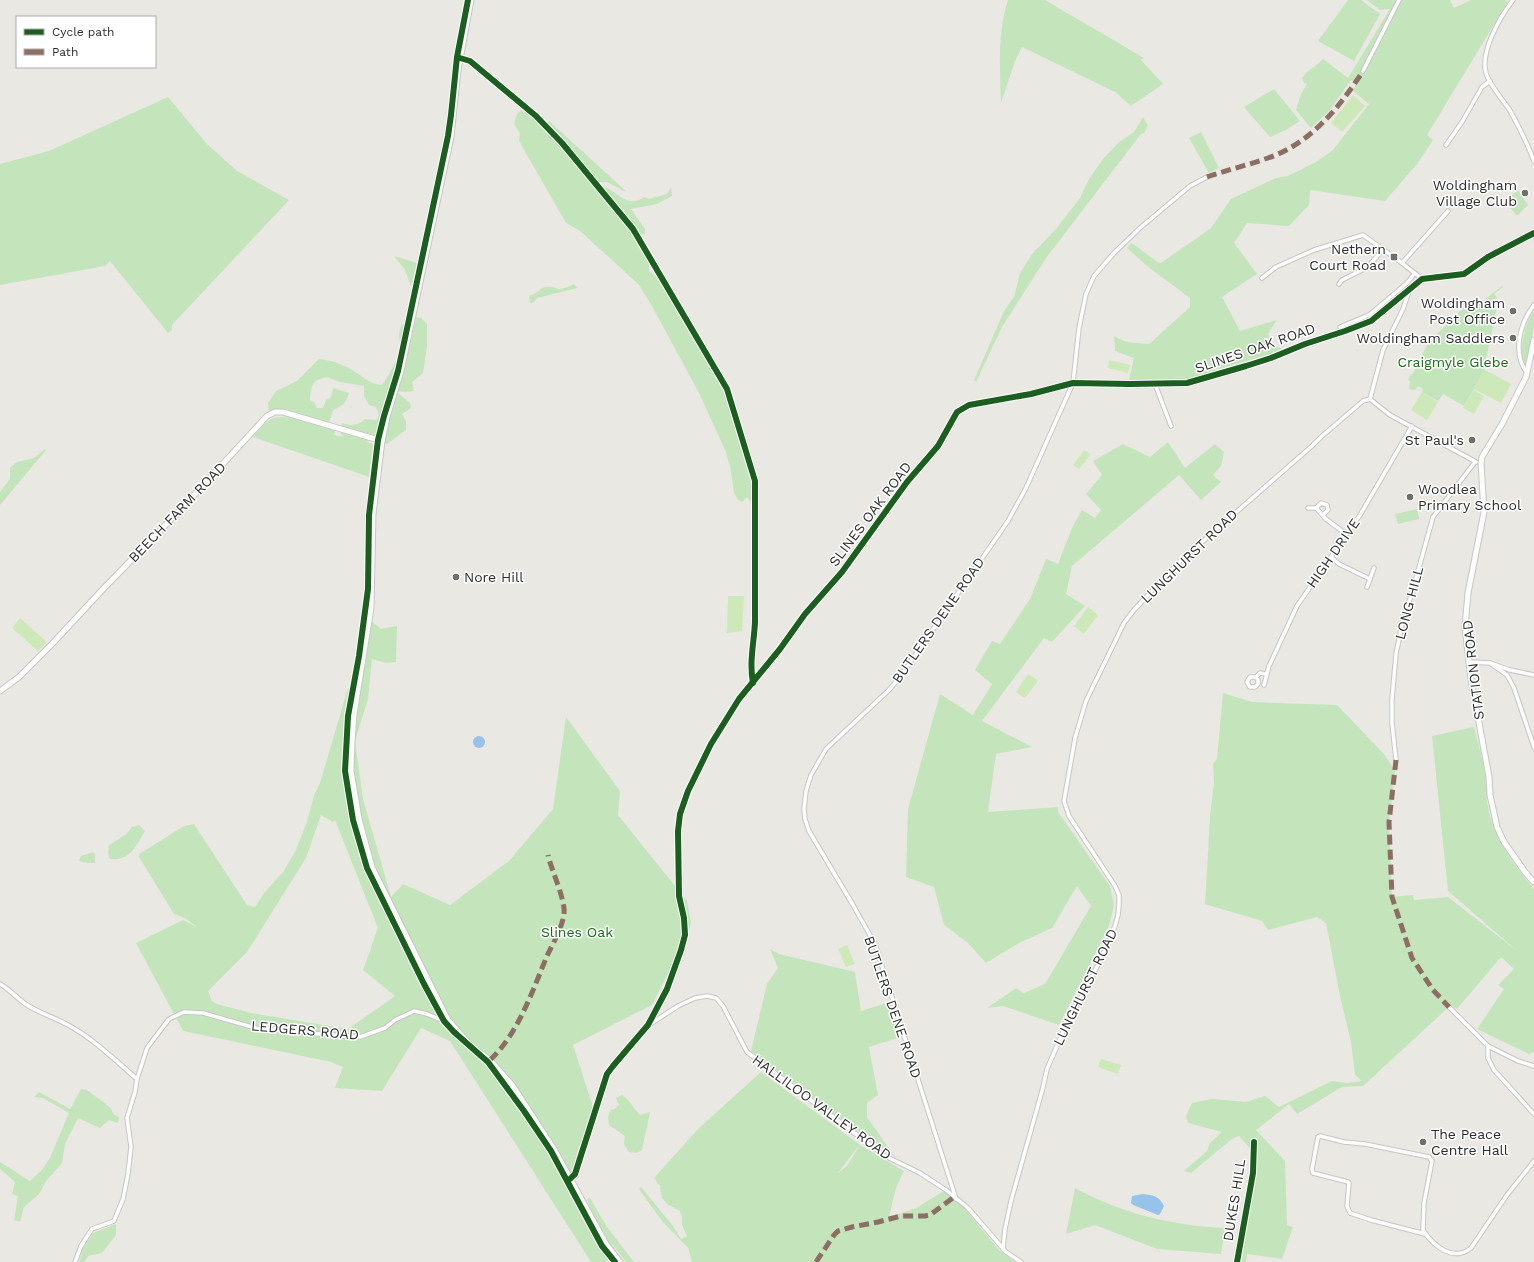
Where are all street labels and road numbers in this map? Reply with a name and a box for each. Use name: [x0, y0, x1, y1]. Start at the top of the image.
street label: SLINES OAK ROAD: [1193, 320, 1317, 376]
street label: BEECH FARM ROAD: [125, 459, 229, 565]
street label: SLINES OAK ROAD: [826, 459, 914, 569]
street label: LUNGHURST ROAD: [1137, 506, 1241, 606]
street label: HIGH DRIVE: [1303, 515, 1363, 591]
street label: BUTLERS DENE ROAD: [889, 554, 987, 686]
street label: LONG HILL: [1392, 565, 1426, 641]
street label: STATION ROAD: [1459, 619, 1487, 721]
street label: LUNGHURST ROAD: [1050, 926, 1120, 1048]
street label: BUTLERS DENE ROAD: [861, 934, 925, 1080]
street label: LEDGERS ROAD: [250, 1017, 360, 1043]
street label: HALLILOO VALLEY ROAD: [749, 1051, 895, 1163]
street label: DUKES HILL: [1220, 1158, 1248, 1242]

